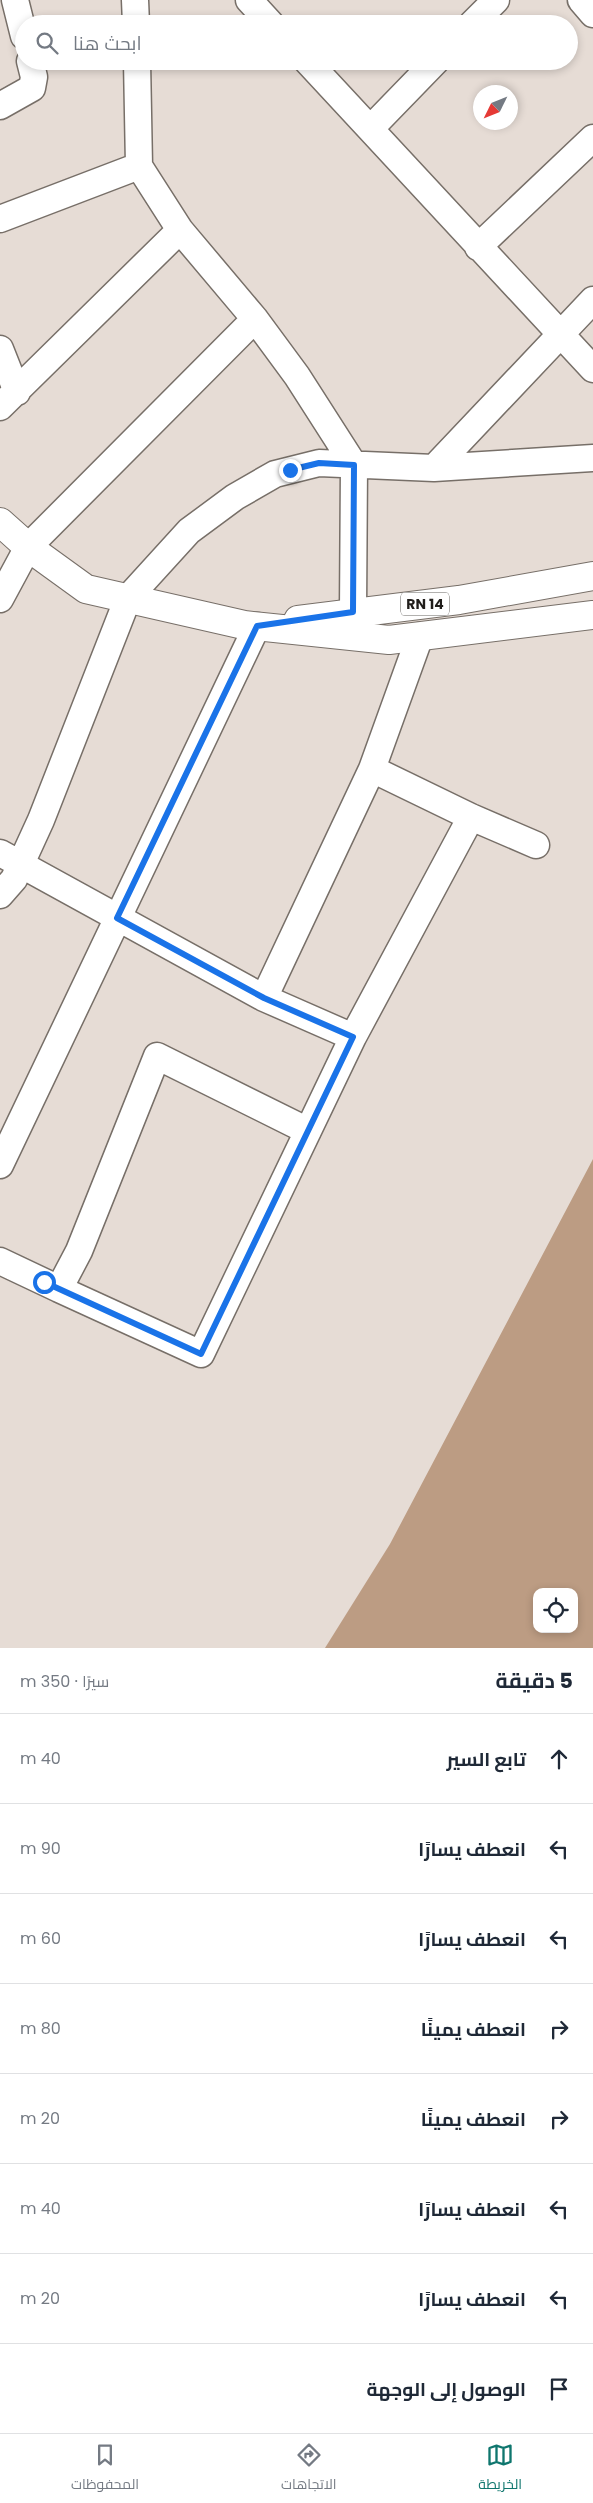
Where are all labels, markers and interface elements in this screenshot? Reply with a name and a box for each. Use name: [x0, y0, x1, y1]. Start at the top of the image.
search box: [15, 15, 578, 70]
icon: search: [33, 29, 61, 57]
text: ابحث هنا: [73, 30, 142, 57]
north arrow: [473, 85, 518, 130]
route end: [279, 459, 302, 482]
road number: RN 14: [401, 592, 449, 616]
route start: [33, 1271, 56, 1294]
map controls: [533, 1588, 578, 1633]
button: locate: [533, 1588, 578, 1633]
text: 5 دقيقة: [496, 1666, 573, 1695]
text: سيرًا · 350 m: [20, 1670, 109, 1693]
icon: ahead: [545, 1745, 573, 1773]
text: تابع السير: [446, 1746, 526, 1773]
text: 40 m: [20, 1747, 61, 1770]
icon: left: [545, 1835, 573, 1863]
text: انعطف يسارًا: [418, 1836, 526, 1863]
text: 90 m: [20, 1837, 61, 1860]
icon: left: [545, 1925, 573, 1953]
text: انعطف يسارًا: [418, 1926, 526, 1953]
text: 60 m: [20, 1927, 61, 1950]
icon: right: [545, 2015, 573, 2043]
text: انعطف يمينًا: [421, 2016, 526, 2043]
text: 80 m: [20, 2017, 61, 2040]
icon: right: [545, 2105, 573, 2133]
text: انعطف يمينًا: [421, 2106, 526, 2133]
text: 20 m: [20, 2107, 60, 2130]
icon: left: [545, 2195, 573, 2223]
text: انعطف يسارًا: [418, 2196, 526, 2223]
text: 40 m: [20, 2197, 61, 2220]
icon: left: [545, 2285, 573, 2313]
text: انعطف يسارًا: [418, 2286, 526, 2313]
text: 20 m: [20, 2287, 60, 2310]
icon: arrive: [545, 2375, 573, 2403]
text: الوصول إلى الوجهة: [367, 2376, 526, 2403]
tab: المحفوظات: [71, 2441, 139, 2497]
tab: الاتجاهات: [281, 2441, 336, 2497]
tab: الخريطة: [478, 2441, 522, 2497]

